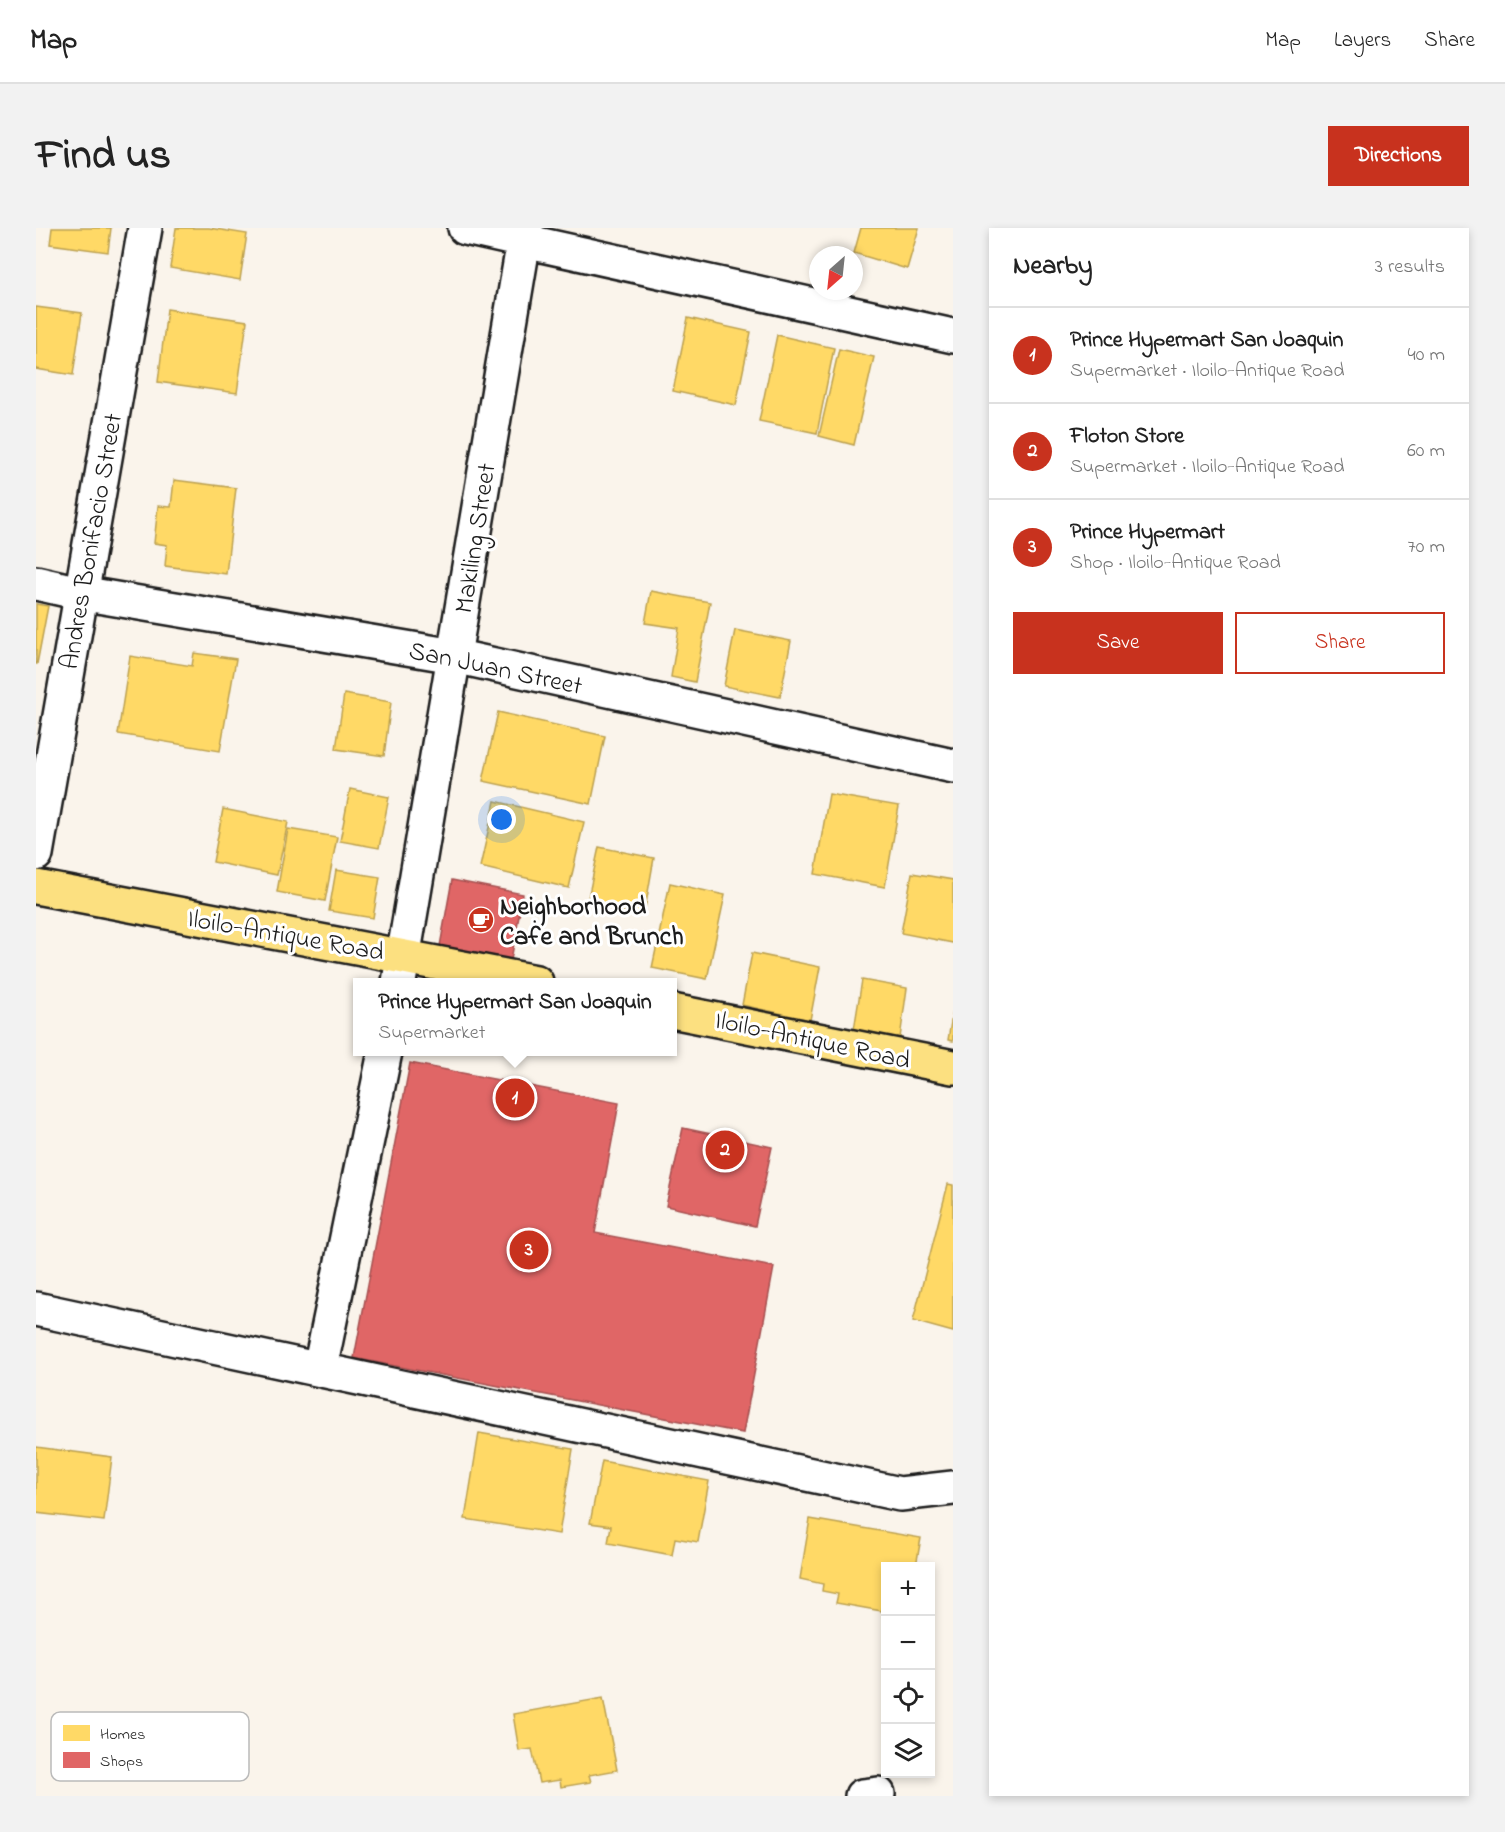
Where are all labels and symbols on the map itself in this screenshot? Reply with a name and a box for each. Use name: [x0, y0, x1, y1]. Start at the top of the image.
north arrow: [809, 246, 863, 300]
street label: Andres Bonifacio Street: [52, 410, 134, 672]
street label: Makiling Street: [446, 460, 508, 616]
street label: San Juan Street: [405, 633, 586, 707]
your location: [487, 805, 516, 834]
place label: Neighborhood Cafe and Brunch: [500, 889, 684, 957]
street label: Iloilo-Antique Road: [184, 901, 387, 973]
cafe icon: Neighborhood Cafe and Brunch: [466, 905, 496, 935]
street label: Iloilo-Antique Road: [711, 1003, 914, 1081]
pin: 1: [496, 1076, 534, 1120]
pin: 2: [706, 1128, 744, 1172]
pin: 3: [510, 1228, 548, 1272]
legend: [51, 1712, 249, 1781]
text: Homes: [100, 1723, 145, 1747]
text: Shops: [100, 1750, 143, 1774]

